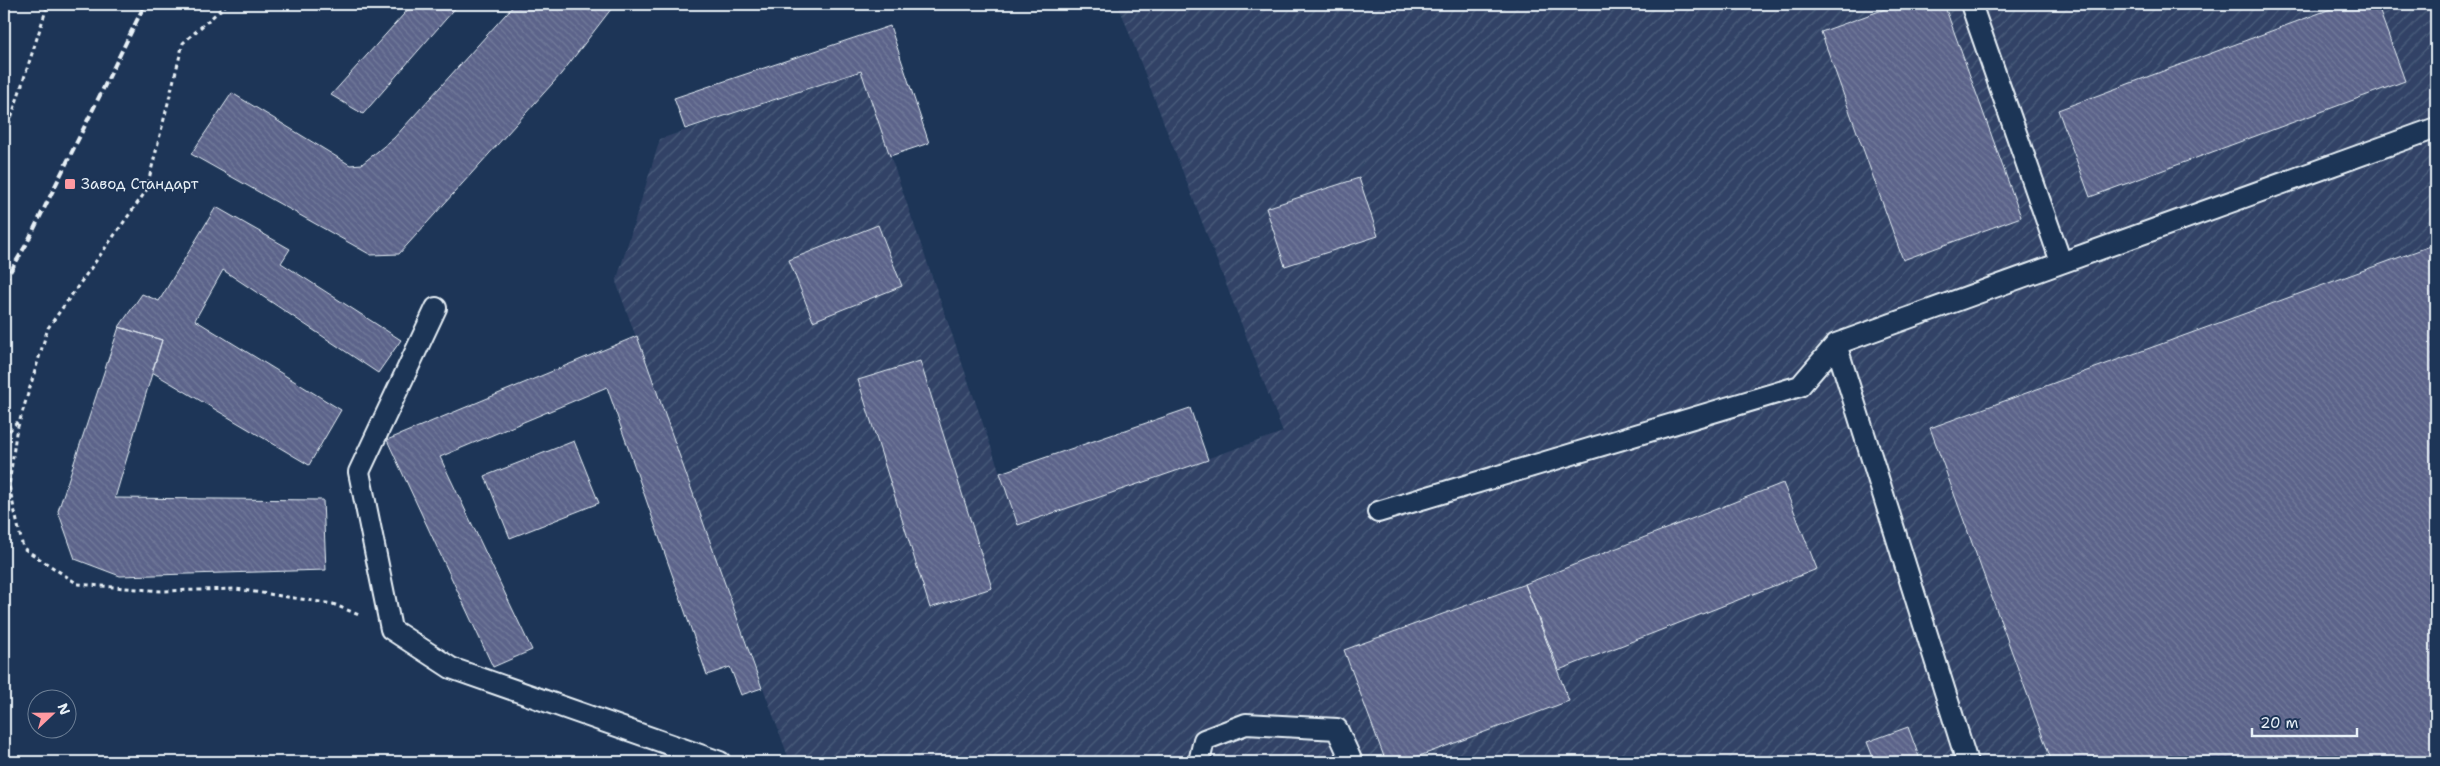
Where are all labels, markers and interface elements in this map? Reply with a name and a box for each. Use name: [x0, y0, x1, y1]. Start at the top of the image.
place label: Завод Стандарт: [81, 174, 199, 194]
marker: Завод Стандарт: [63, 177, 77, 191]
north arrow: [28, 688, 78, 738]
text: N: [54, 701, 74, 718]
scale bar: [2252, 706, 2358, 738]
text: 20 m: [2260, 713, 2299, 733]

